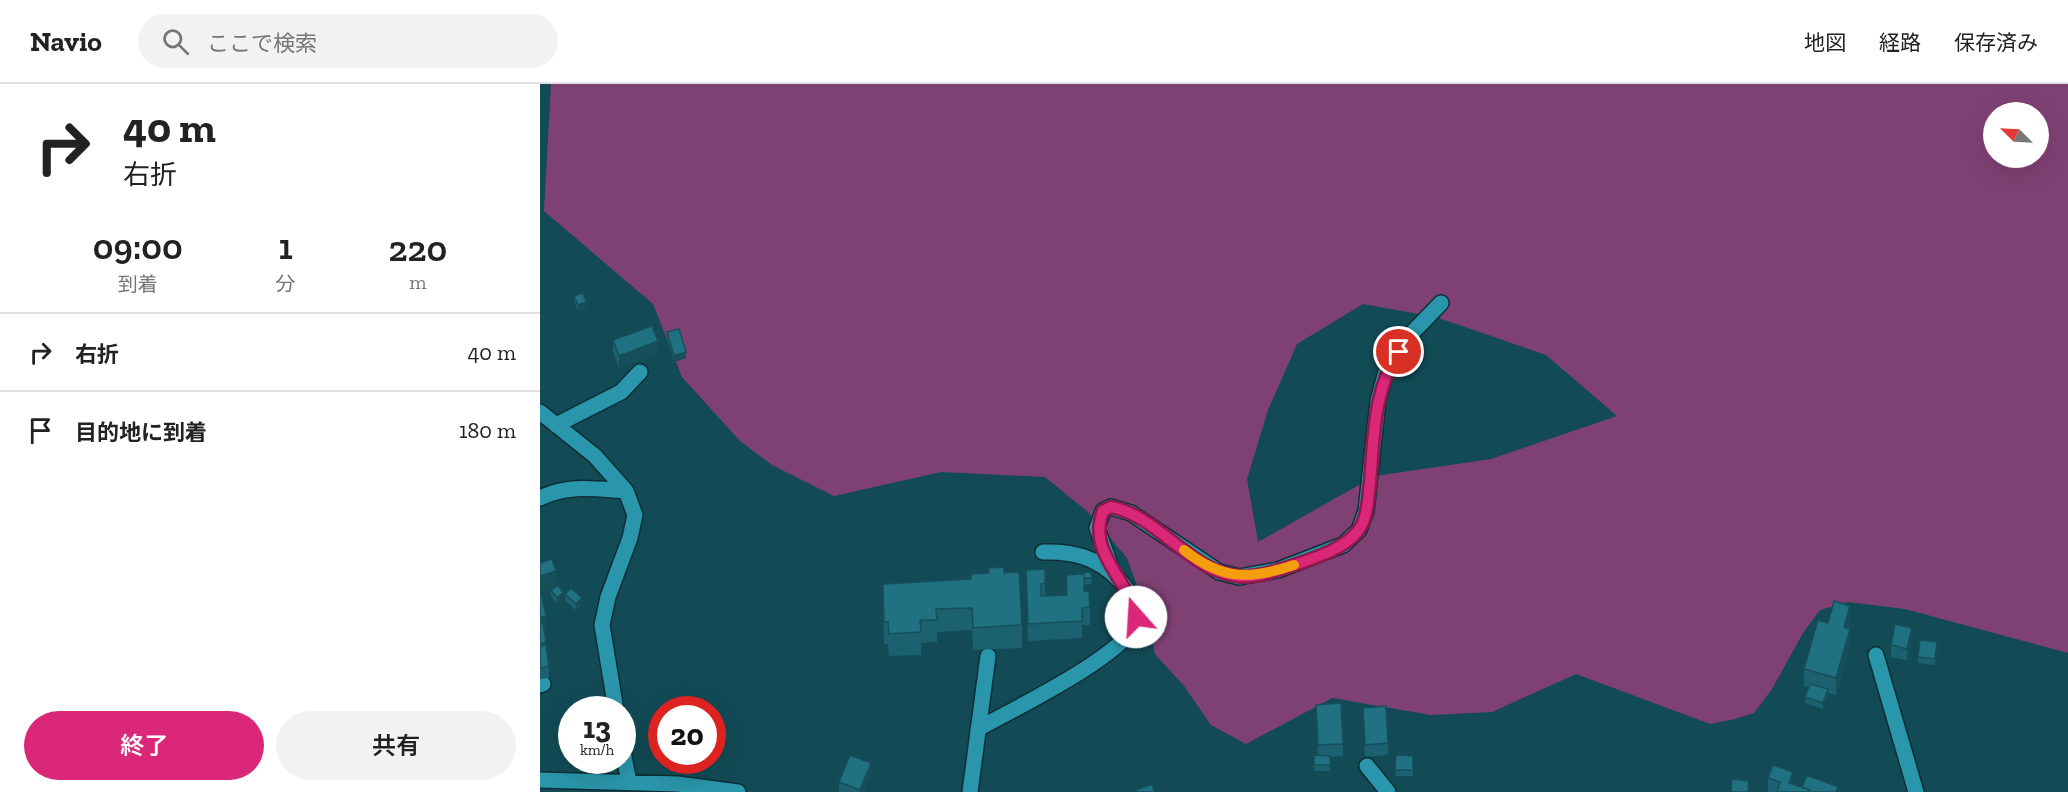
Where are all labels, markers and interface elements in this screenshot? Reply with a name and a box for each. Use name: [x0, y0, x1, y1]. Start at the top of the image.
search box: [138, 14, 558, 68]
text: Navio: [30, 25, 102, 58]
icon: search: [159, 25, 192, 58]
text: ここで検索: [207, 30, 317, 57]
text: 地図: [1804, 30, 1846, 55]
text: 経路: [1879, 30, 1921, 55]
text: 保存済み: [1954, 30, 2038, 55]
text: 40 m: [123, 102, 216, 153]
north arrow: [1983, 102, 2049, 168]
map controls: [1983, 102, 2049, 168]
icon: right: [24, 108, 102, 186]
text: 右折: [123, 159, 177, 191]
text: 09:00: [93, 225, 183, 268]
text: 1: [278, 225, 293, 268]
text: 220: [388, 227, 447, 270]
text: m: [409, 270, 426, 294]
text: 到着: [118, 272, 158, 296]
text: 分: [276, 272, 296, 296]
pin: [1373, 326, 1424, 377]
icon: arrive: [1382, 335, 1415, 368]
icon: right: [24, 336, 57, 369]
text: 40 m: [467, 339, 516, 366]
text: 右折: [75, 341, 119, 368]
icon: arrive: [24, 414, 57, 447]
text: 180 m: [459, 417, 516, 444]
text: 目的地に到着: [75, 419, 207, 446]
position arrow: [1104, 585, 1168, 649]
speed limit sign: 20: [648, 696, 726, 774]
text: 13: [583, 710, 611, 746]
button: 終了: [24, 711, 264, 780]
button: 共有: [276, 711, 516, 780]
text: km/h: [580, 741, 614, 759]

